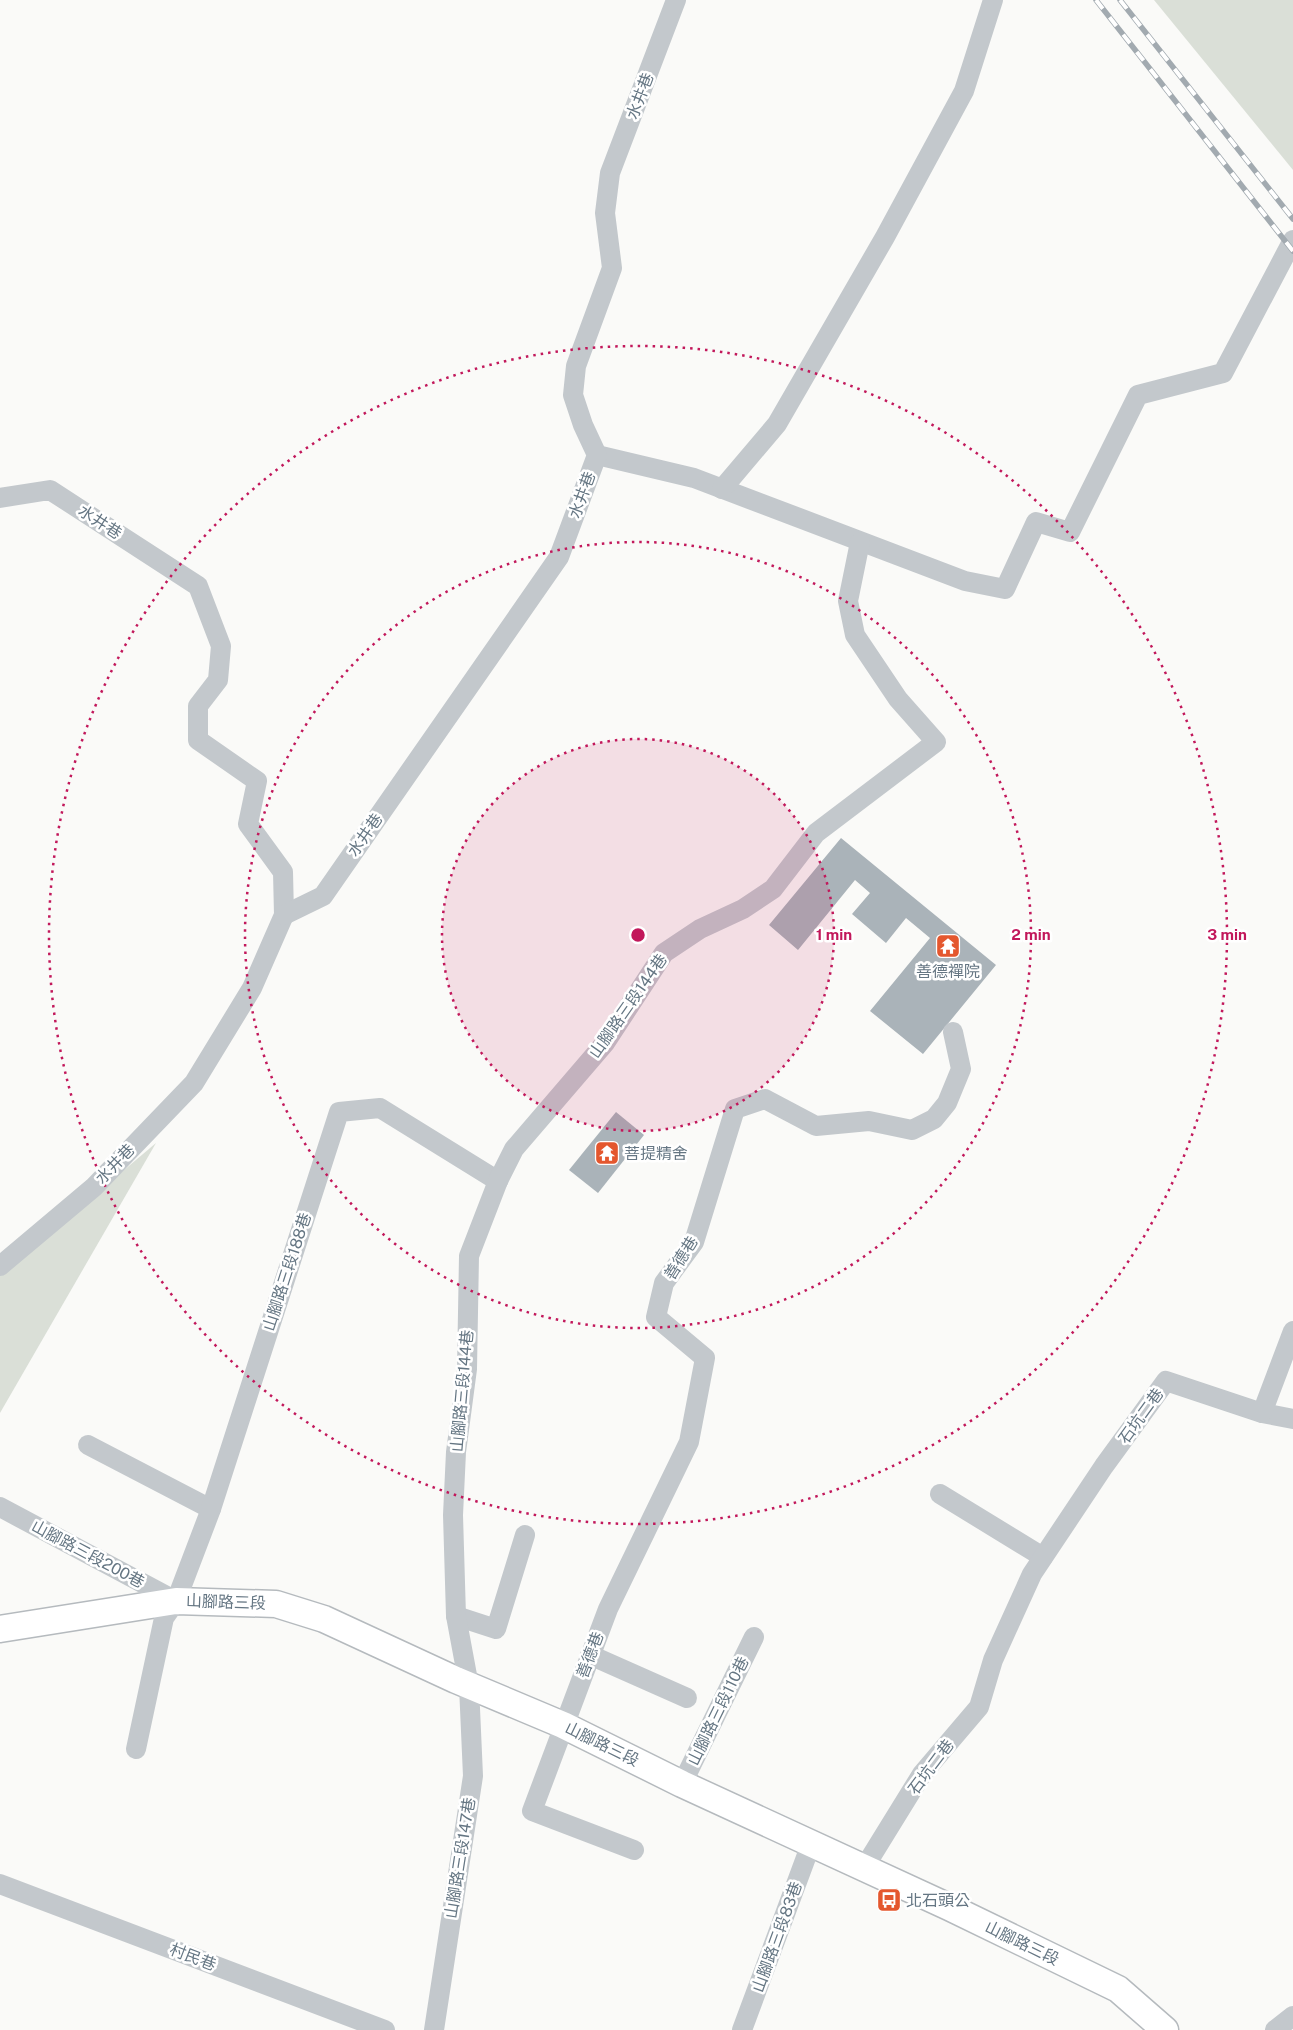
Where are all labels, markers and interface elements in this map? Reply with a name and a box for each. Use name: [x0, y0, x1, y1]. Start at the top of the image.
street label: 水井巷: [623, 70, 657, 122]
street label: 水井巷: [565, 469, 599, 521]
street label: 水井巷: [75, 501, 125, 543]
street label: 水井巷: [343, 810, 387, 860]
centre of rings: [629, 926, 647, 944]
text: 1 min: [816, 926, 852, 943]
text: 2 min: [1011, 926, 1051, 943]
text: 3 min: [1207, 926, 1247, 943]
temple icon: 善德禪院: [935, 933, 961, 959]
street label: 山腳路三段144巷: [585, 950, 671, 1062]
place label: 善德禪院: [916, 962, 980, 981]
street label: 水井巷: [91, 1140, 139, 1188]
temple icon: 菩提精舍: [594, 1140, 620, 1166]
place label: 菩提精舍: [624, 1144, 688, 1163]
street label: 山腳路三段188巷: [259, 1211, 315, 1333]
street label: 善德巷: [660, 1233, 702, 1283]
street label: 山腳路三段144巷: [447, 1329, 477, 1453]
street label: 石坑二巷: [1115, 1385, 1167, 1447]
street label: 山腳路三段200巷: [28, 1516, 148, 1592]
street label: 山腳路三段: [186, 1591, 266, 1613]
street label: 善德巷: [573, 1629, 607, 1681]
street label: 山腳路三段110巷: [683, 1653, 753, 1769]
street label: 山腳路三段: [562, 1718, 642, 1770]
street label: 石坑二巷: [904, 1736, 958, 1798]
street label: 山腳路三段147巷: [441, 1796, 479, 1920]
street label: 山腳路三段83巷: [748, 1879, 806, 1995]
bus stop icon: 北石頭公: [876, 1887, 902, 1913]
place label: 北石頭公: [906, 1891, 970, 1910]
street label: 山腳路三段: [982, 1917, 1062, 1969]
street label: 村民巷: [167, 1940, 219, 1974]

